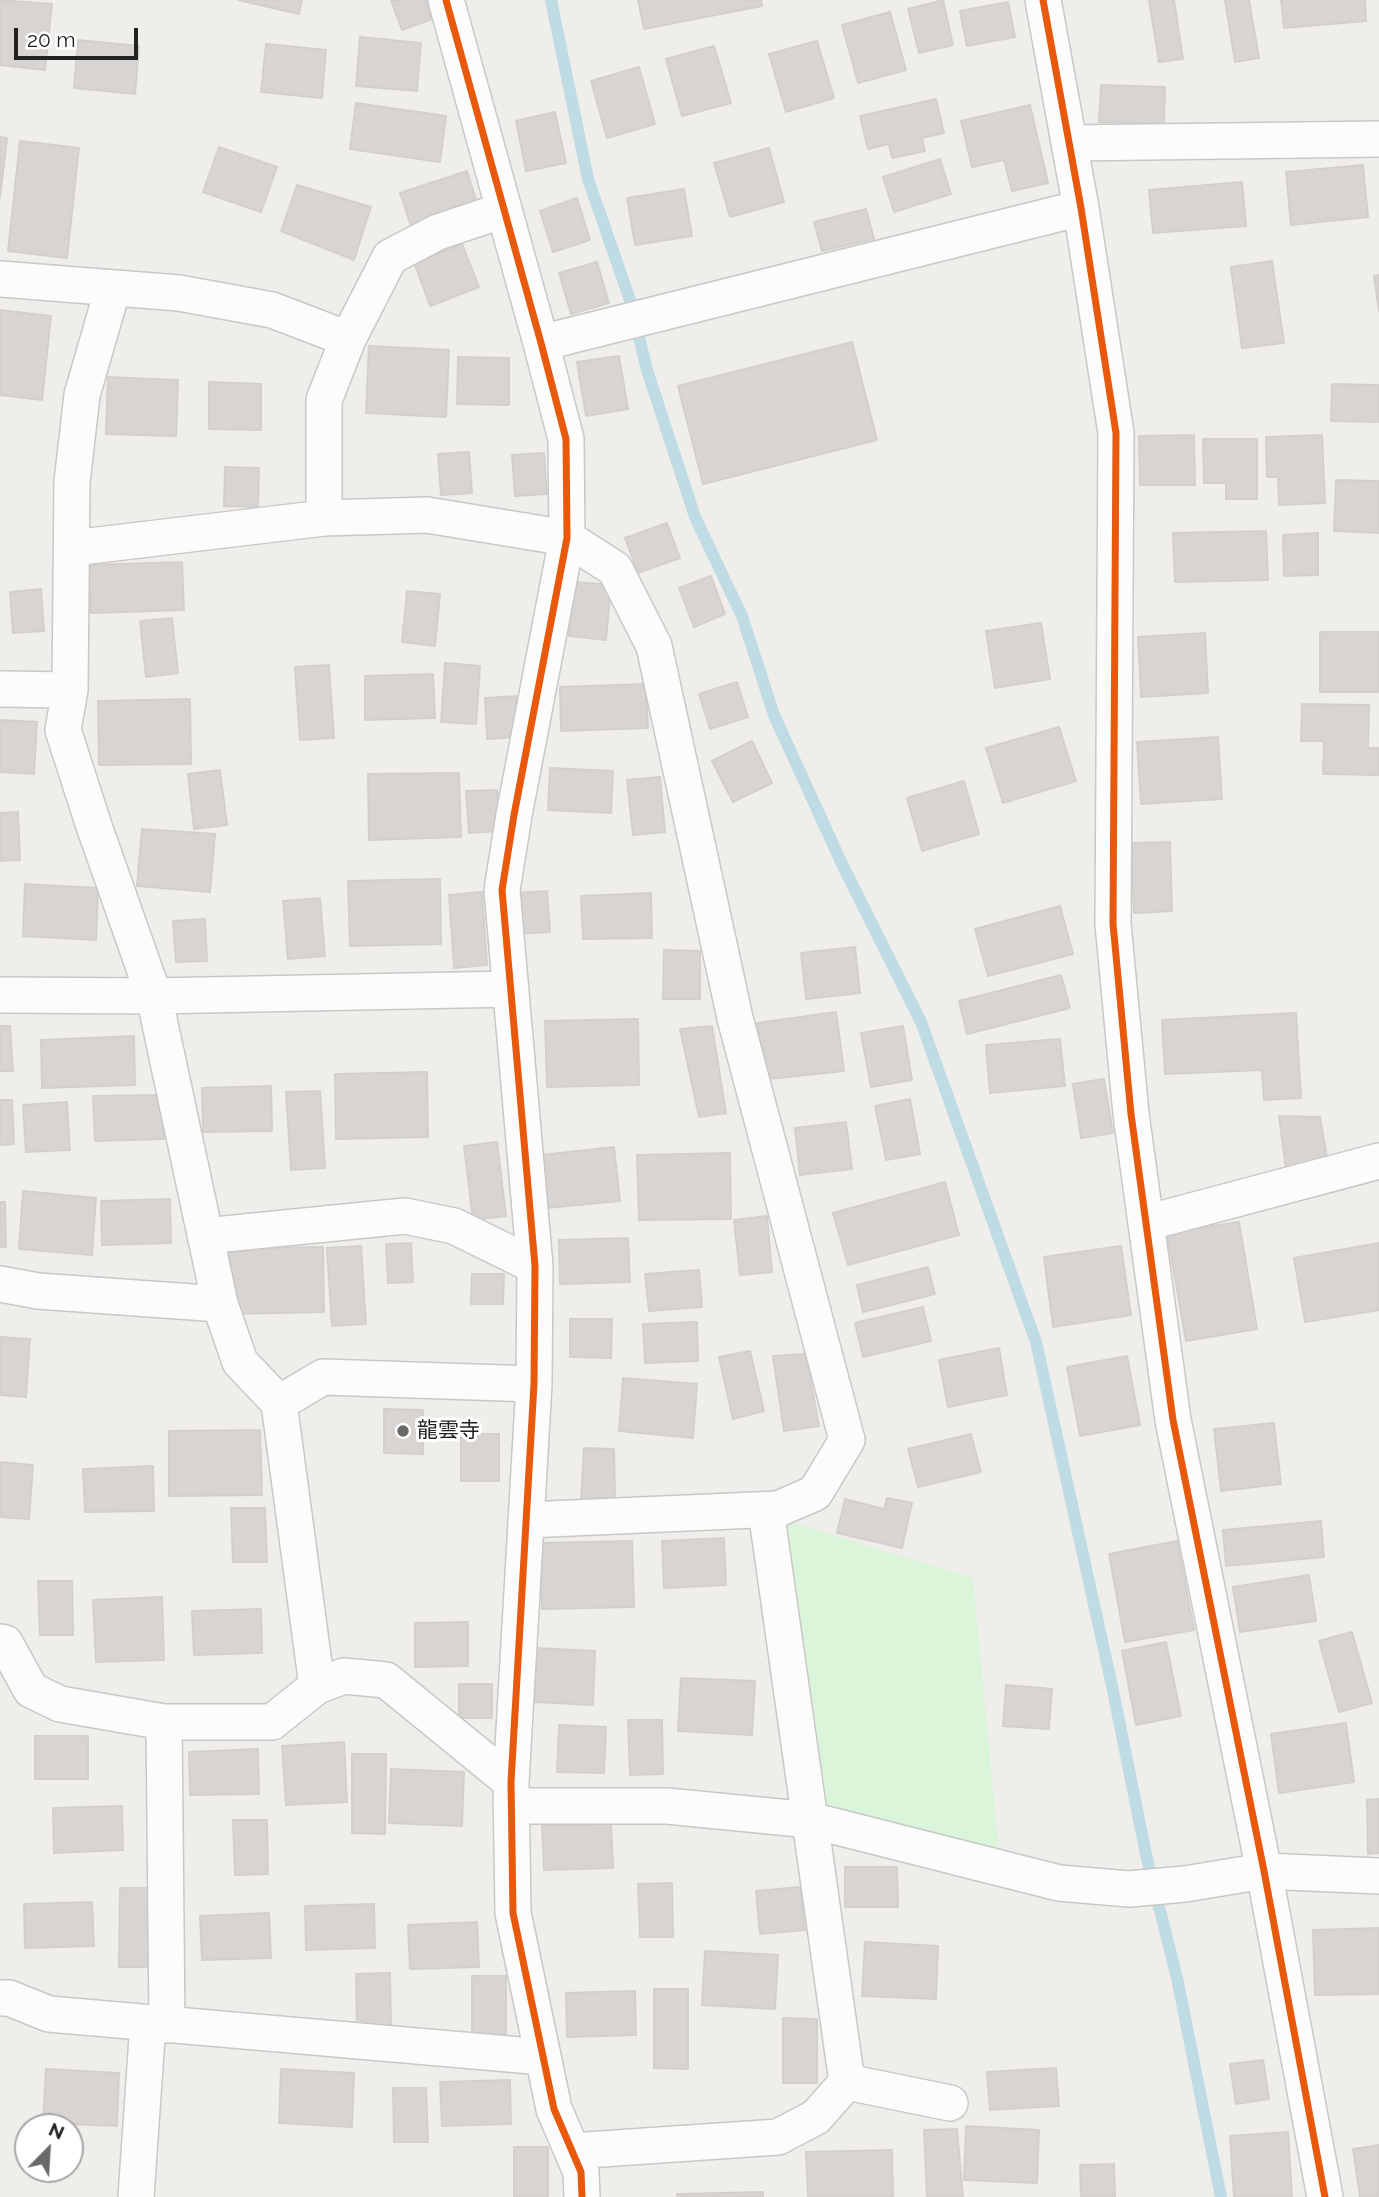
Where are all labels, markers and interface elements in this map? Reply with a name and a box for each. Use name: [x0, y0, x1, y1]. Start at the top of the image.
scale bar: [18, 14, 142, 58]
text: 20 m: [27, 27, 75, 52]
place label: 龍雲寺: [417, 1418, 480, 1444]
marker: 龍雲寺: [395, 1423, 411, 1439]
north arrow: [14, 2113, 84, 2183]
text: N: [46, 2118, 68, 2144]

